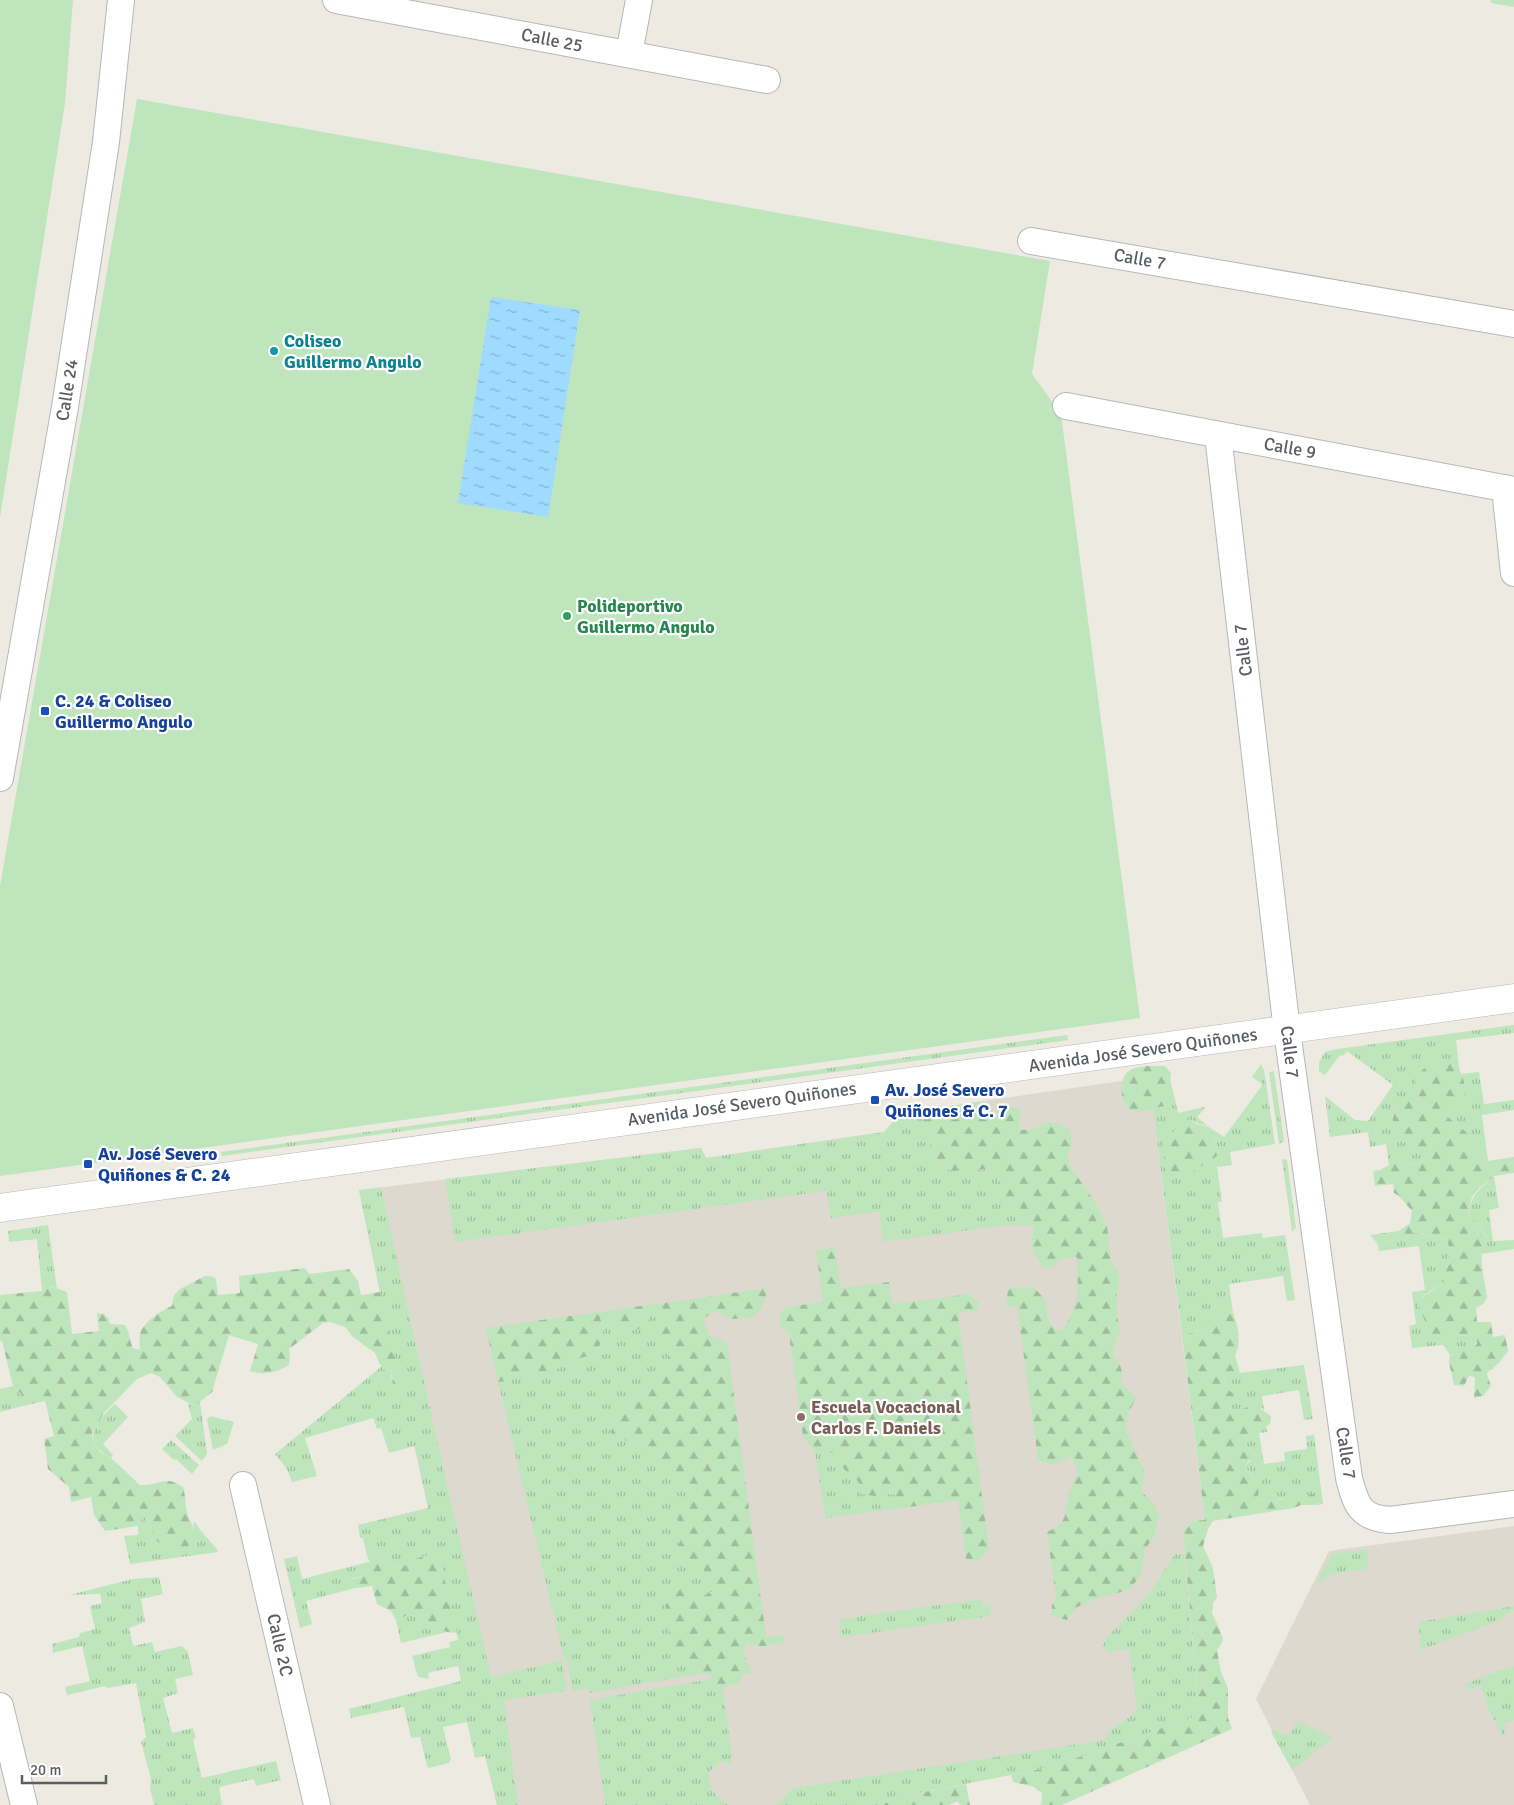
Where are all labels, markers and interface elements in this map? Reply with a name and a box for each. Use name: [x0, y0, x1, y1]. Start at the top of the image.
street label: Calle 25: [519, 23, 585, 57]
street label: Calle 7: [1112, 244, 1168, 274]
place label: Coliseo Guillermo Angulo: [284, 330, 422, 373]
marker: Coliseo Guillermo Angulo: [268, 345, 280, 357]
street label: Calle 24: [51, 357, 83, 423]
street label: Calle 9: [1262, 433, 1318, 463]
place label: Polideportivo Guillermo Angulo: [577, 595, 715, 638]
marker: Polideportivo Guillermo Angulo: [561, 610, 573, 622]
street label: Calle 7: [1229, 622, 1257, 678]
place label: C. 24 & Coliseo Guillermo Angulo: [55, 690, 193, 733]
marker: C. 24 & Coliseo Guillermo Angulo: [39, 705, 51, 717]
street label: Avenida José Severo Quiñones: [1027, 1023, 1259, 1077]
street label: Calle 7: [1276, 1024, 1304, 1080]
street label: Avenida José Severo Quiñones: [626, 1077, 858, 1131]
place label: Av. José Severo Quiñones & C. 7: [885, 1079, 1008, 1122]
marker: Av. José Severo Quiñones & C. 7: [869, 1094, 881, 1106]
place label: Av. José Severo Quiñones & C. 24: [98, 1143, 231, 1186]
marker: Av. José Severo Quiñones & C. 24: [82, 1158, 94, 1170]
place label: Escuela Vocacional Carlos F. Daniels: [811, 1396, 961, 1439]
marker: Escuela Vocacional Carlos F. Daniels: [795, 1411, 807, 1423]
street label: Calle 7: [1331, 1425, 1361, 1481]
street label: Calle 2C: [262, 1612, 298, 1679]
scale bar: [22, 1752, 106, 1784]
text: 20 m: [30, 1761, 61, 1779]

